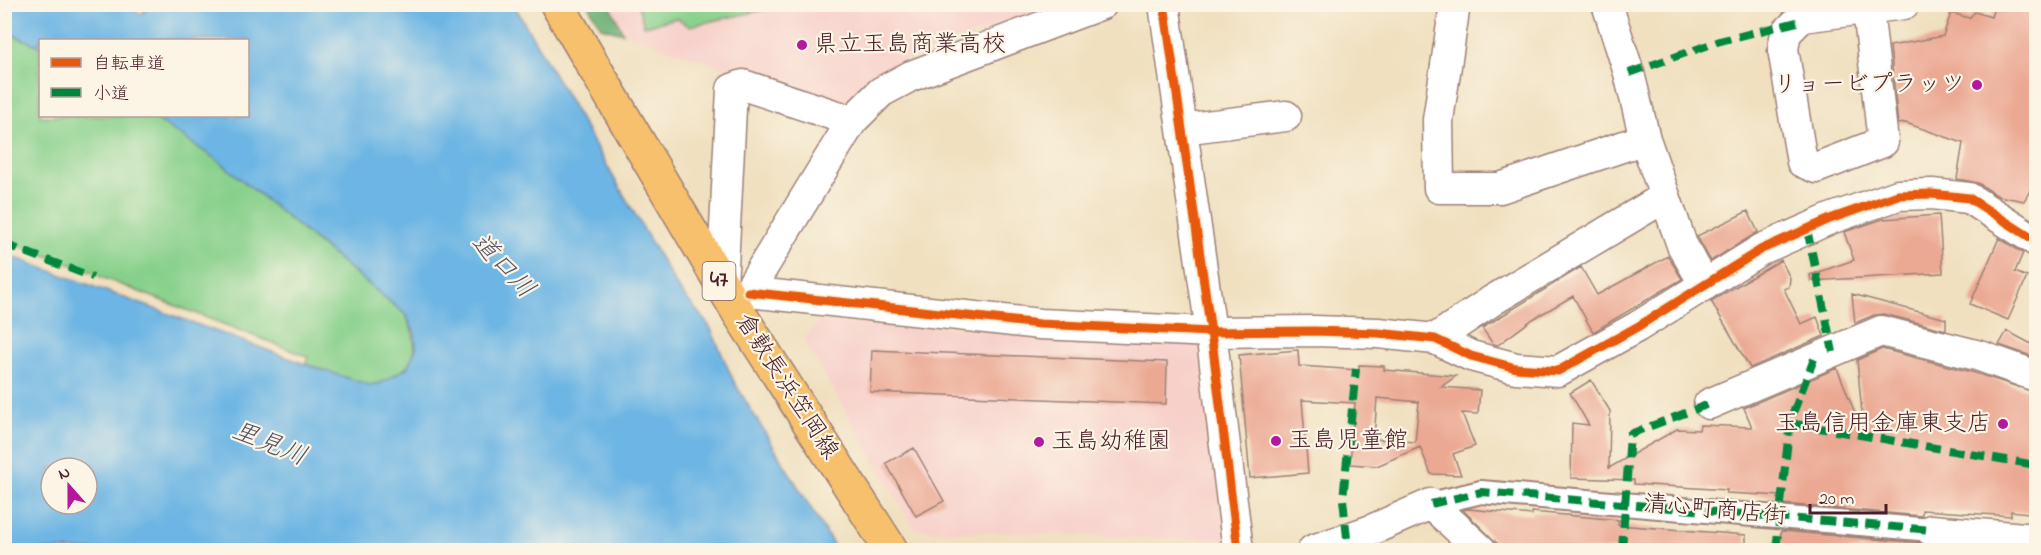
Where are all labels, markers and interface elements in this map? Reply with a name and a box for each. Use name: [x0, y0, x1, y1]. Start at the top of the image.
place label: 県立玉島商業高校: [814, 28, 1006, 63]
marker: 県立玉島商業高校: [795, 38, 809, 52]
legend: [39, 39, 249, 117]
text: 自転車道: [93, 52, 165, 78]
place label: リョービプラッツ: [1773, 68, 1965, 103]
marker: リョービプラッツ: [1970, 78, 1984, 92]
text: 小道: [93, 82, 129, 108]
water label: 道口川: [461, 226, 543, 308]
road number: 47: [702, 262, 736, 300]
street label: 倉敷長浜笠岡線: [726, 307, 846, 467]
place label: 玉島信用金庫東支店: [1775, 407, 1991, 442]
water label: 里見川: [226, 413, 312, 477]
marker: 玉島信用金庫東支店: [1996, 417, 2010, 431]
place label: 玉島児童館: [1288, 424, 1408, 459]
place label: 玉島幼稚園: [1051, 425, 1171, 460]
marker: 玉島児童館: [1269, 434, 1283, 448]
marker: 玉島幼稚園: [1032, 435, 1046, 449]
north arrow: [39, 456, 99, 516]
text: N: [55, 461, 74, 487]
scale bar: [1810, 477, 1886, 515]
street label: 清心町商店街: [1642, 487, 1788, 535]
text: 20 m: [1819, 487, 1854, 513]

